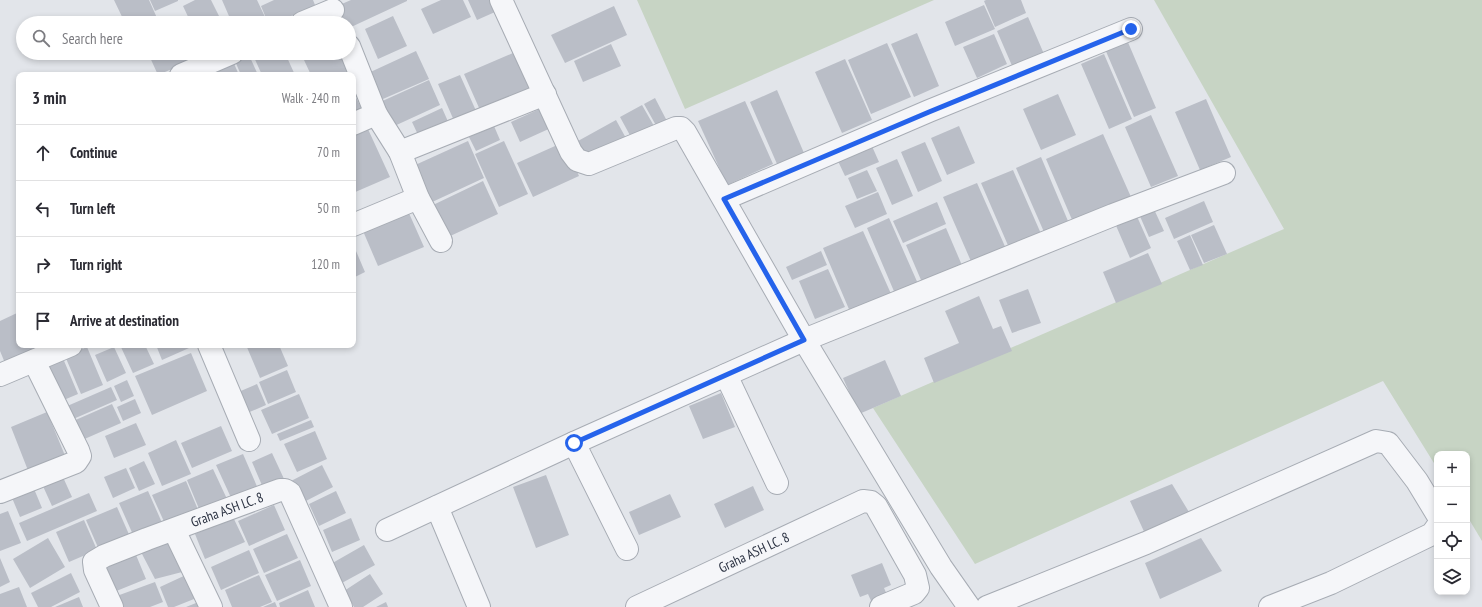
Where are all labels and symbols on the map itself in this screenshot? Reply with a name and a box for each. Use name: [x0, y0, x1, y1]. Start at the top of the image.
route end: [1122, 20, 1140, 38]
route start: [565, 434, 583, 452]
street label: Graha ASH LC. 8: [188, 488, 266, 531]
street label: Graha ASH LC. 8: [716, 528, 792, 577]

